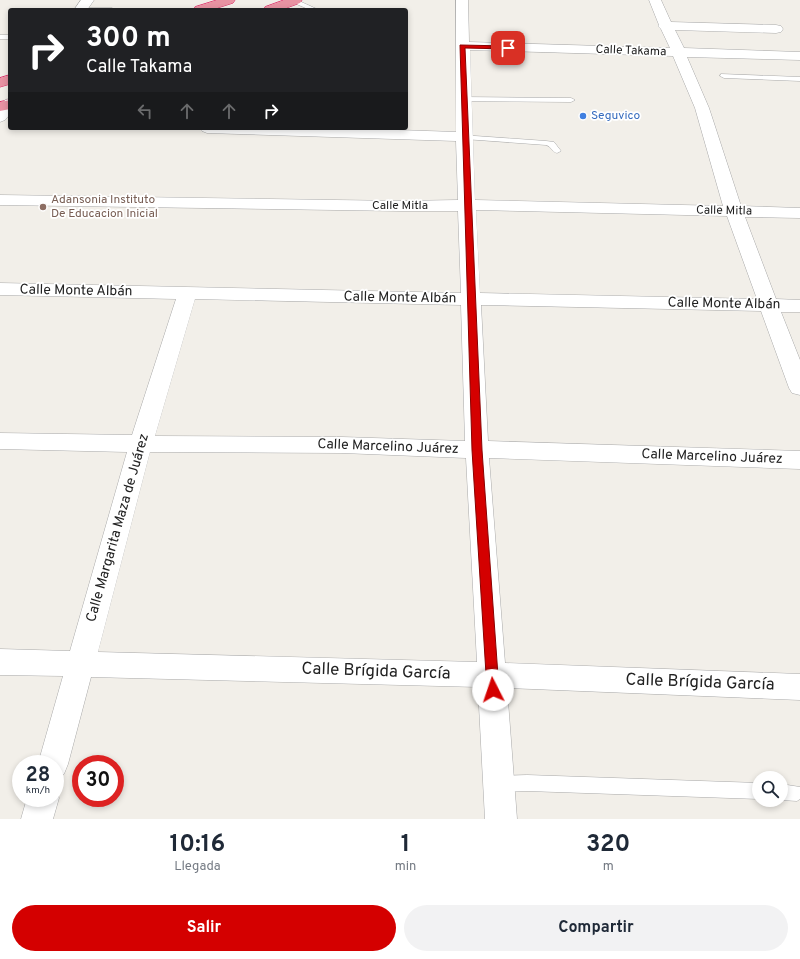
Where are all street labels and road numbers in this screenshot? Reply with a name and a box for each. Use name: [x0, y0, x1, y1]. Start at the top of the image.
street label: Calle Takama: [595, 42, 667, 60]
street label: Calle Mitla: [372, 198, 428, 214]
street label: Calle Mitla: [696, 203, 752, 219]
street label: Calle Monte Albán: [19, 282, 133, 300]
street label: Calle Monte Albán: [343, 289, 457, 307]
street label: Calle Monte Albán: [667, 295, 781, 313]
street label: Calle Margarita Maza de Juárez: [83, 432, 153, 624]
street label: Calle Marcelino Juárez: [317, 436, 459, 458]
street label: Calle Marcelino Juárez: [641, 446, 783, 468]
street label: Calle Brígida García: [301, 658, 451, 686]
street label: Calle Brígida García: [625, 669, 775, 697]

